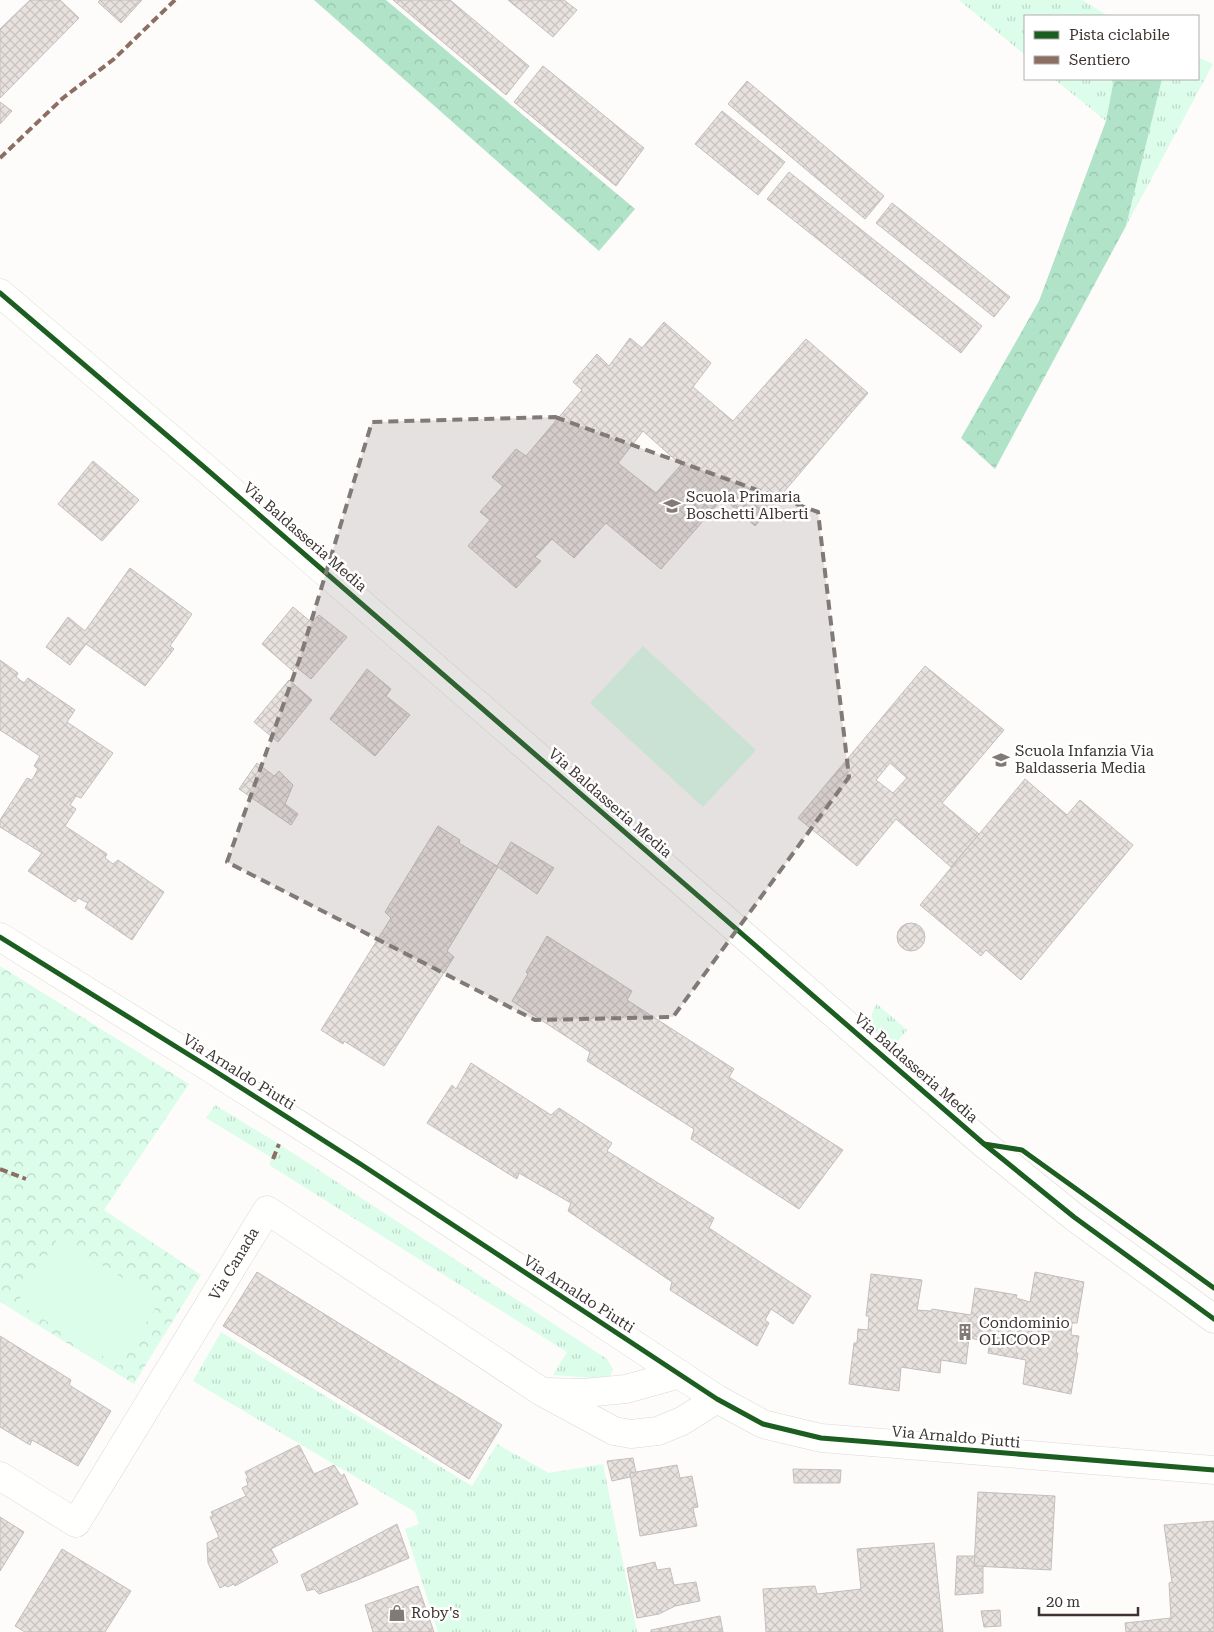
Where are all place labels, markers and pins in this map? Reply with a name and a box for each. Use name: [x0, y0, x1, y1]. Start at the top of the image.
place label: Scuola Primaria Boschetti Alberti: [686, 488, 809, 523]
school or university icon: Scuola Primaria Boschetti Alberti: [662, 496, 682, 516]
place label: Scuola Infanzia Via Baldasseria Media: [1015, 742, 1154, 777]
school or university icon: Scuola Infanzia Via Baldasseria Media: [991, 750, 1011, 770]
place label: Condominio OLICOOP: [979, 1314, 1070, 1349]
building icon: Condominio OLICOOP: [955, 1322, 975, 1342]
shop icon: Roby's: [387, 1603, 407, 1623]
place label: Roby's: [411, 1604, 459, 1622]

